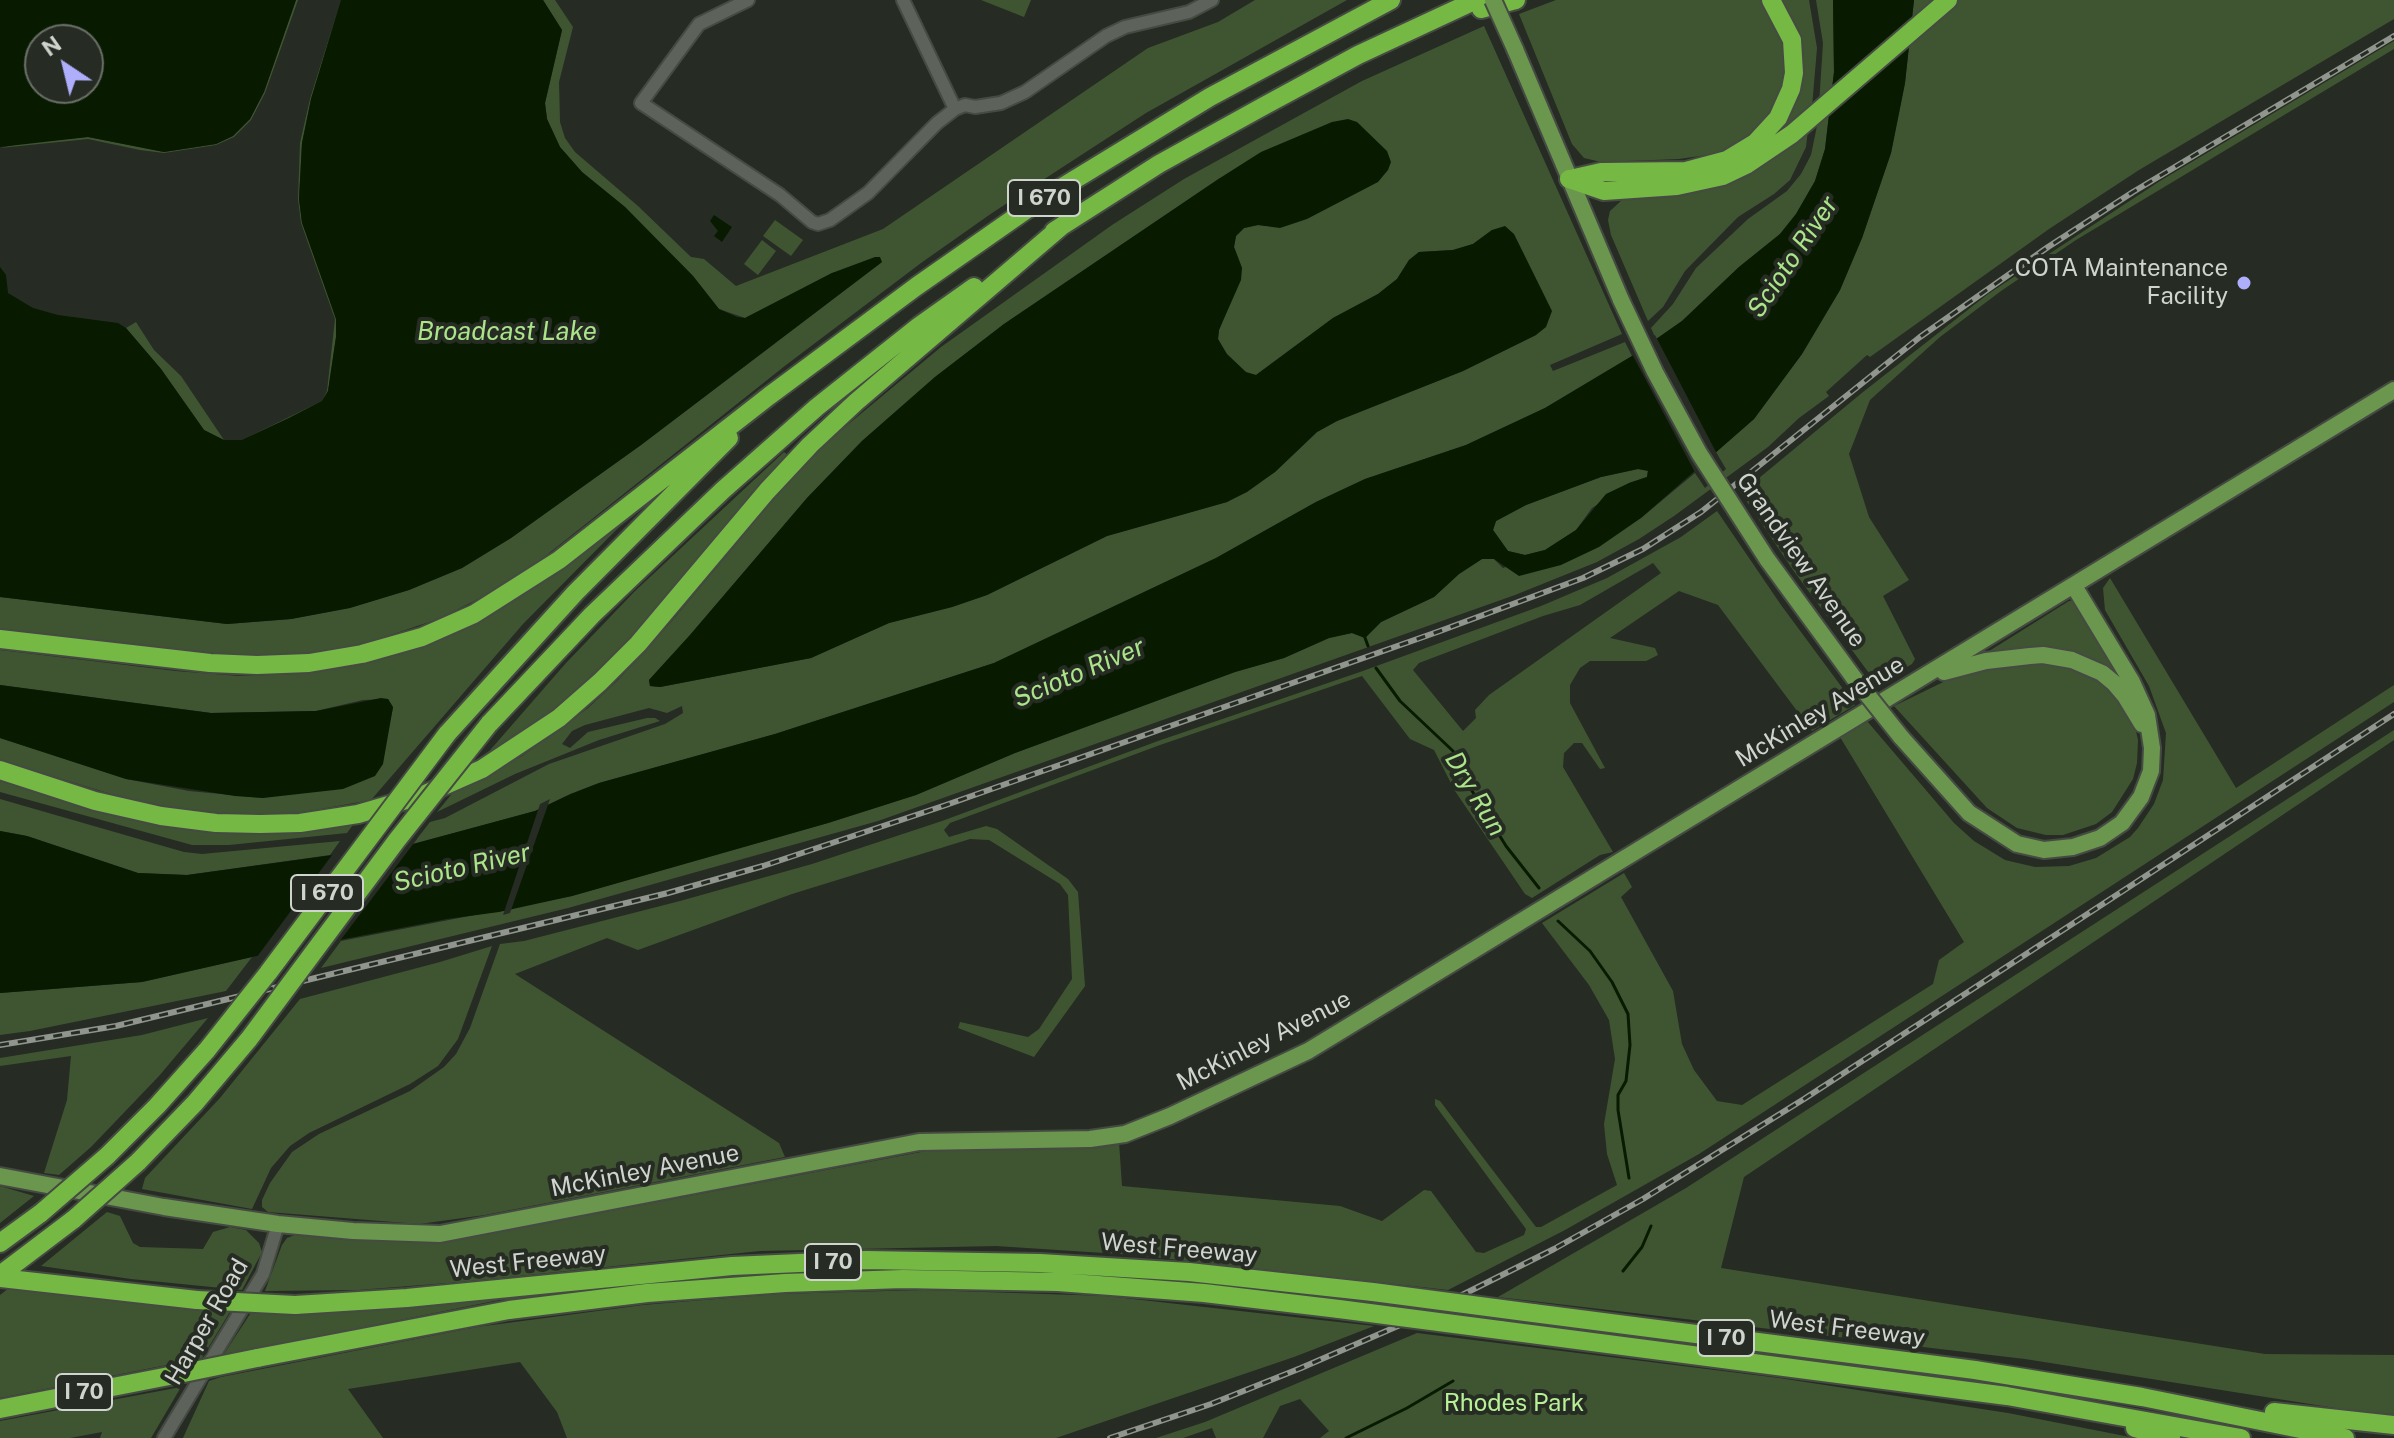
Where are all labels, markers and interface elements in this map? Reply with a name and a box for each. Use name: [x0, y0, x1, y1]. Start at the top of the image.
north arrow: [24, 24, 104, 104]
text: N: [37, 30, 66, 62]
road number: I 670: [1008, 180, 1080, 216]
water label: Scioto River: [1741, 190, 1845, 324]
place label: COTA Maintenance Facility: [2015, 255, 2228, 311]
marker: COTA Maintenance Facility: [2235, 274, 2253, 292]
water label: Broadcast Lake: [417, 316, 597, 348]
street label: Grandview Avenue: [1730, 467, 1872, 653]
water label: Scioto River: [1009, 631, 1149, 715]
street label: McKinley Avenue: [1731, 650, 1909, 774]
water label: Dry Run: [1438, 746, 1512, 842]
water label: Scioto River: [390, 837, 534, 899]
road number: I 670: [291, 875, 363, 911]
street label: McKinley Avenue: [1172, 985, 1356, 1097]
street label: McKinley Avenue: [548, 1139, 742, 1203]
street label: West Freeway: [1100, 1228, 1258, 1270]
street label: West Freeway: [448, 1239, 608, 1285]
road number: I 70: [805, 1244, 861, 1280]
street label: Harper Road: [159, 1254, 255, 1390]
street label: West Freeway: [1767, 1305, 1927, 1353]
road number: I 70: [1698, 1320, 1754, 1356]
road number: I 70: [56, 1374, 112, 1410]
park label: Rhodes Park: [1444, 1390, 1584, 1418]

